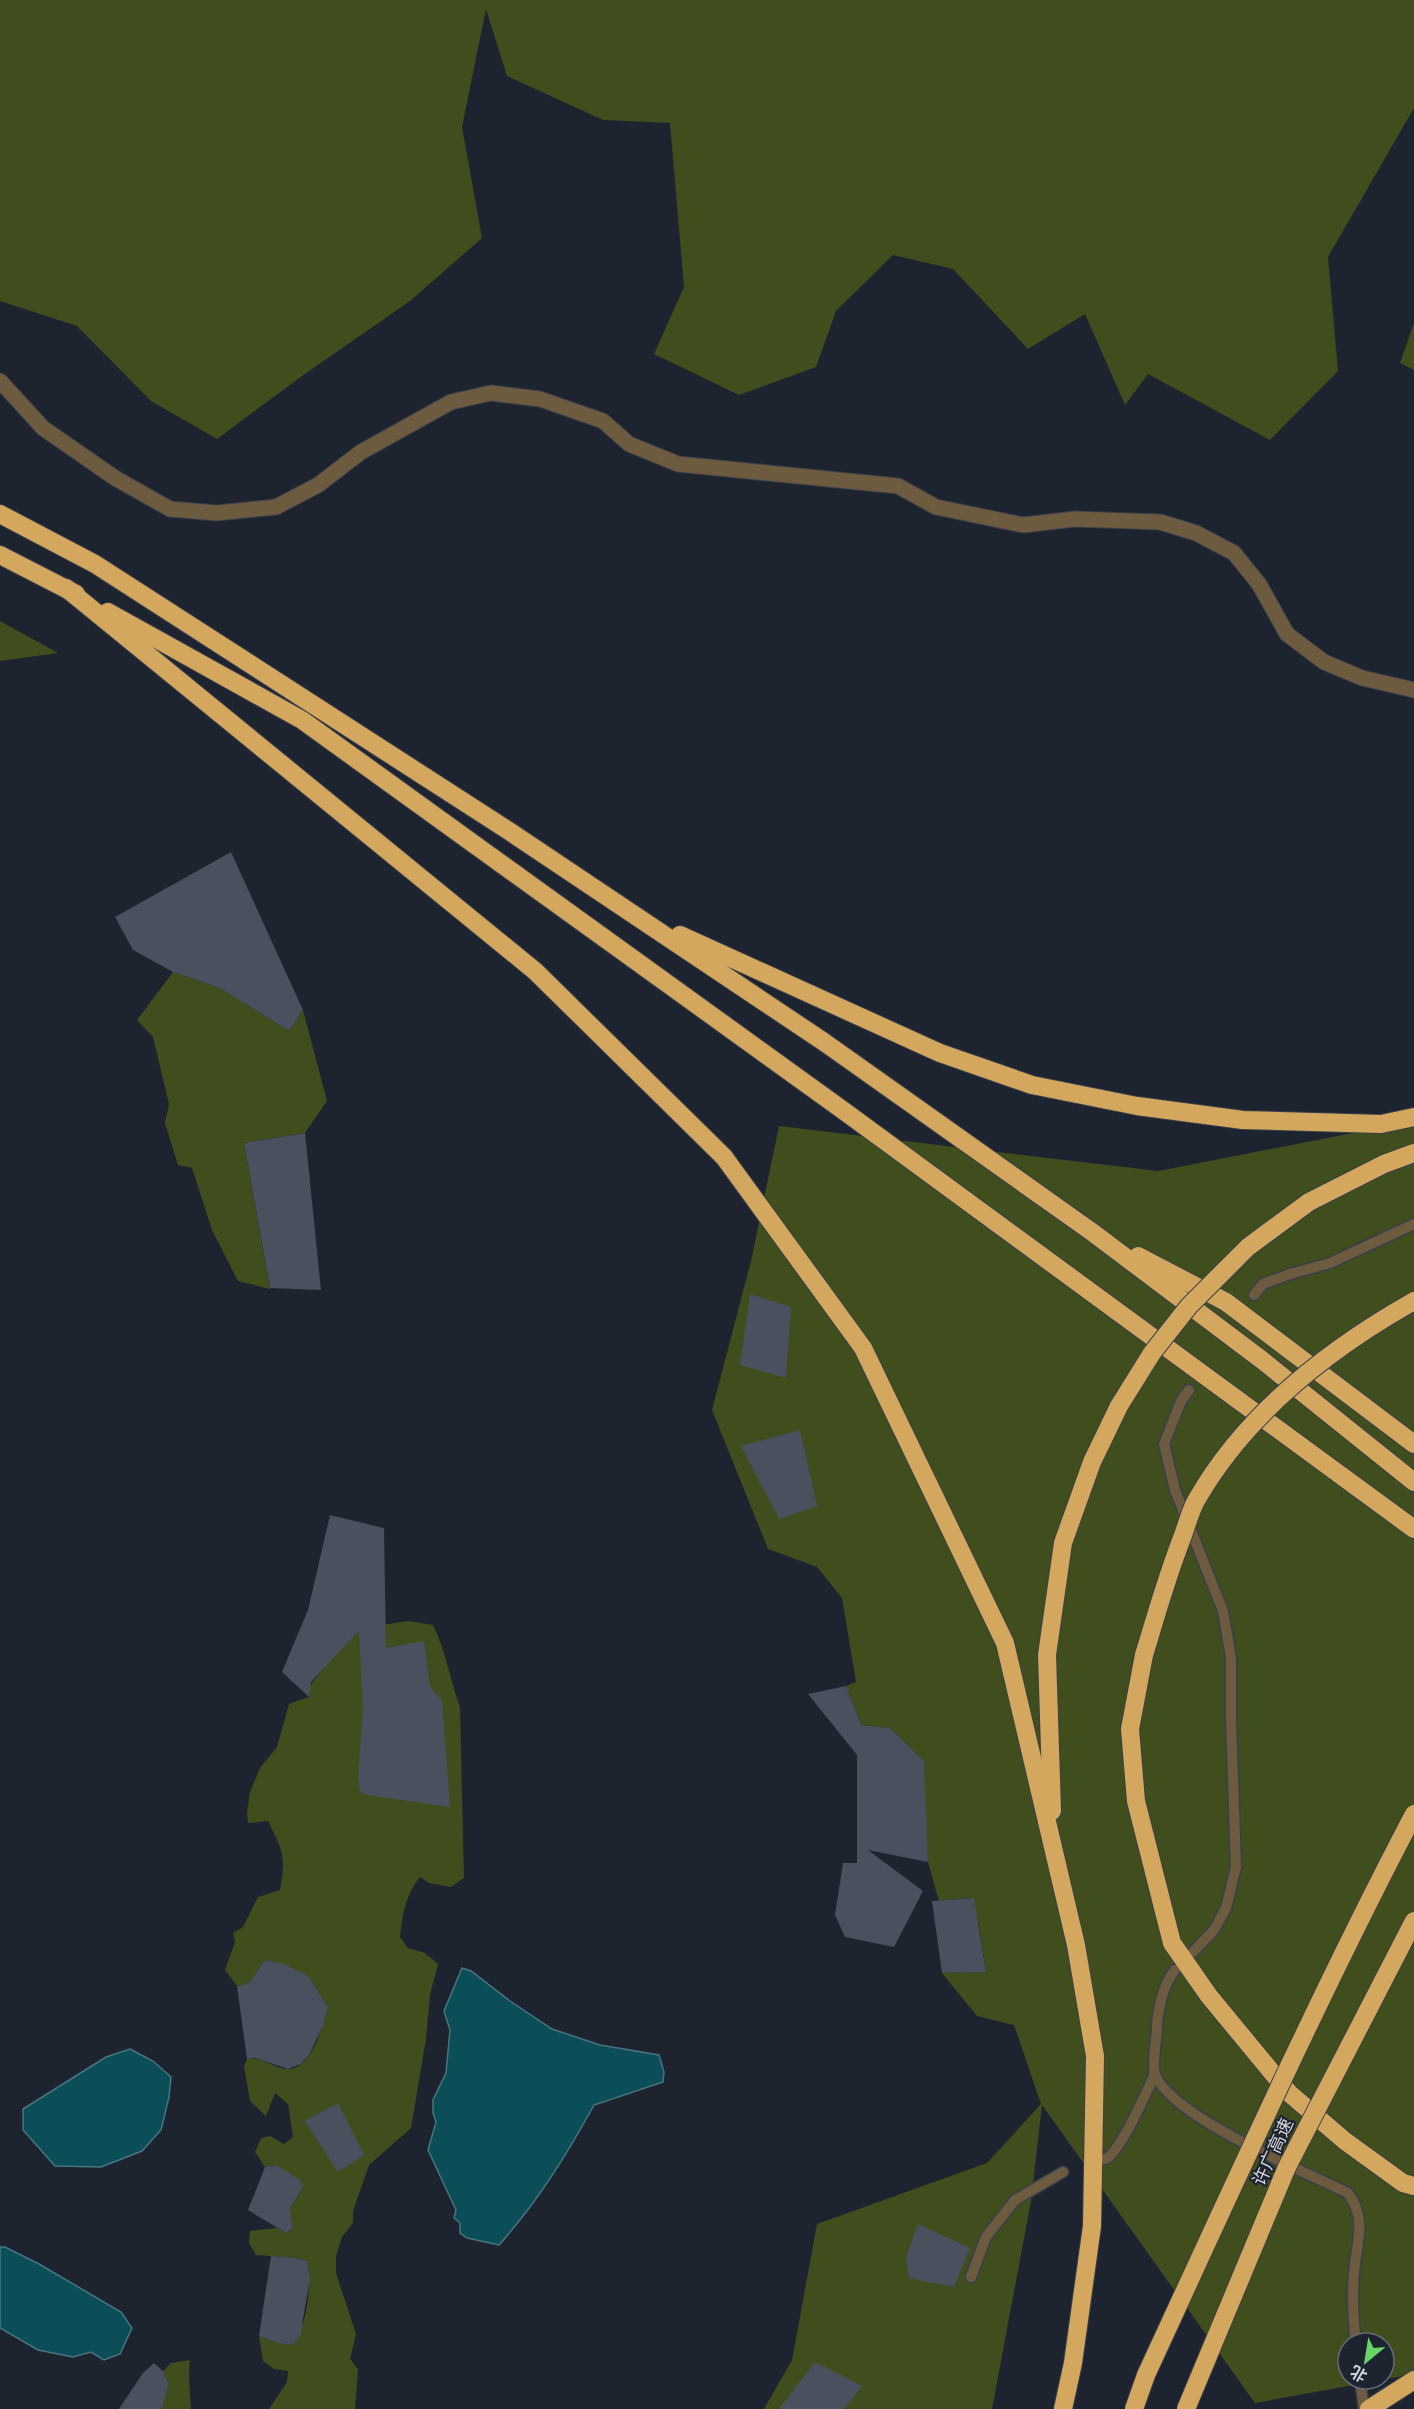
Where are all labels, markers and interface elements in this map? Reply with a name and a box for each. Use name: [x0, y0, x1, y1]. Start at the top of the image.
street label: 许广高速: [1246, 2114, 1299, 2190]
north arrow: [1336, 2331, 1396, 2391]
text: 北: [1346, 2360, 1371, 2388]

